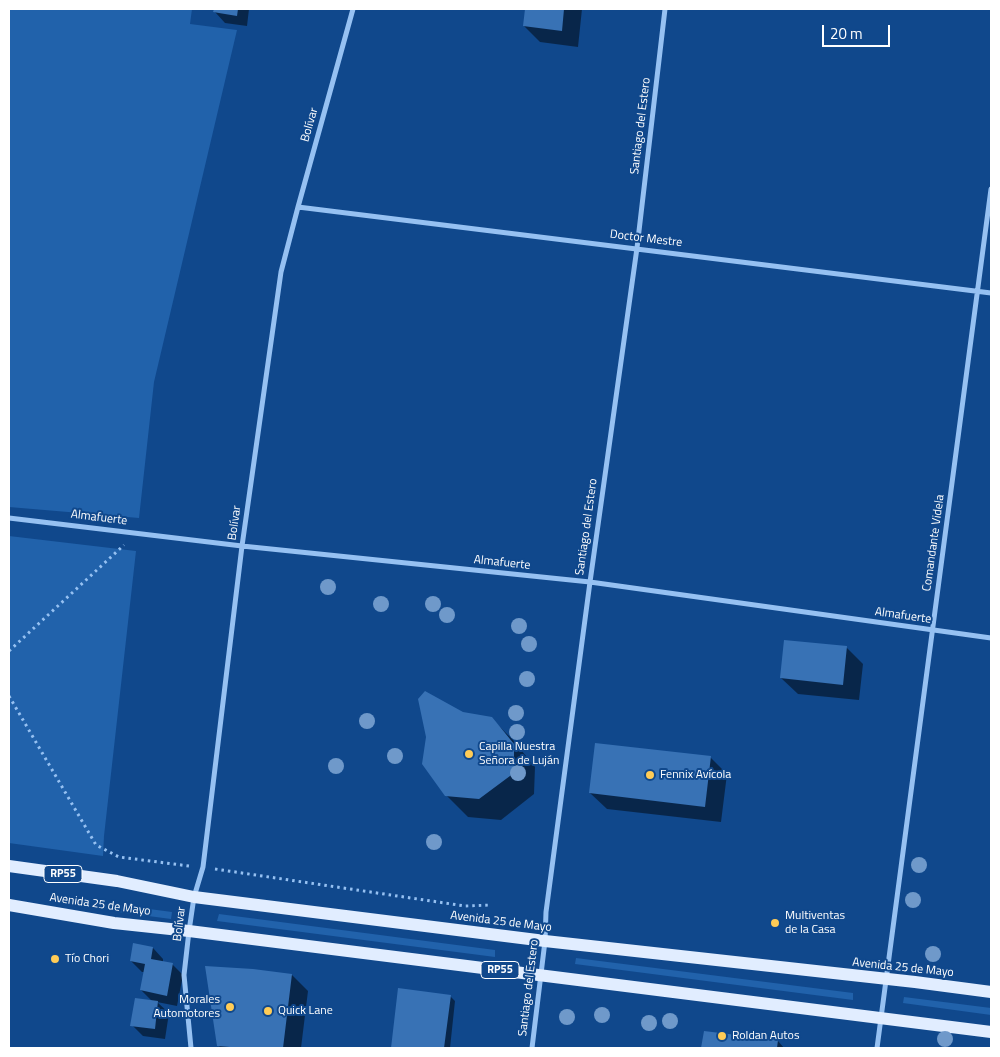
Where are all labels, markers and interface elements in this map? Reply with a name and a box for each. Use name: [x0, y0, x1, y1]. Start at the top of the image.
scale bar: [825, 15, 892, 47]
text: 20 m: [830, 22, 863, 45]
street label: Santiago del Estero: [628, 77, 654, 175]
street label: Bolívar: [298, 106, 322, 144]
street label: Doctor Mestre: [609, 227, 683, 251]
street label: Santiago del Estero: [573, 478, 601, 576]
street label: Comandante Videla: [920, 494, 948, 592]
street label: Bolívar: [225, 505, 245, 541]
street label: Almafuerte: [70, 507, 128, 529]
street label: Almafuerte: [473, 553, 531, 573]
street label: Almafuerte: [874, 605, 932, 627]
place label: Capilla Nuestra Señora de Luján: [479, 740, 559, 768]
marker: Capilla Nuestra Señora de Luján: [463, 748, 475, 760]
place label: Fennix Avícola: [660, 768, 731, 782]
marker: Fennix Avícola: [644, 769, 656, 781]
road number: RP55: [44, 866, 82, 882]
street label: Avenida 25 de Mayo: [49, 891, 151, 919]
street label: Bolívar: [171, 906, 189, 942]
street label: Avenida 25 de Mayo: [450, 909, 552, 935]
place label: Multiventas de la Casa: [785, 909, 845, 937]
marker: Multiventas de la Casa: [769, 917, 781, 929]
street label: Santiago del Estero: [516, 939, 542, 1037]
place label: Tío Chori: [65, 952, 109, 966]
marker: Tío Chori: [49, 953, 61, 965]
street label: Avenida 25 de Mayo: [852, 956, 954, 980]
road number: RP55: [481, 962, 519, 978]
place label: Morales Automotores: [153, 993, 220, 1021]
marker: Morales Automotores: [224, 1001, 236, 1013]
place label: Quick Lane: [278, 1004, 333, 1018]
marker: Quick Lane: [262, 1005, 274, 1017]
place label: Roldan Autos: [732, 1029, 799, 1043]
marker: Roldan Autos: [716, 1030, 728, 1042]

